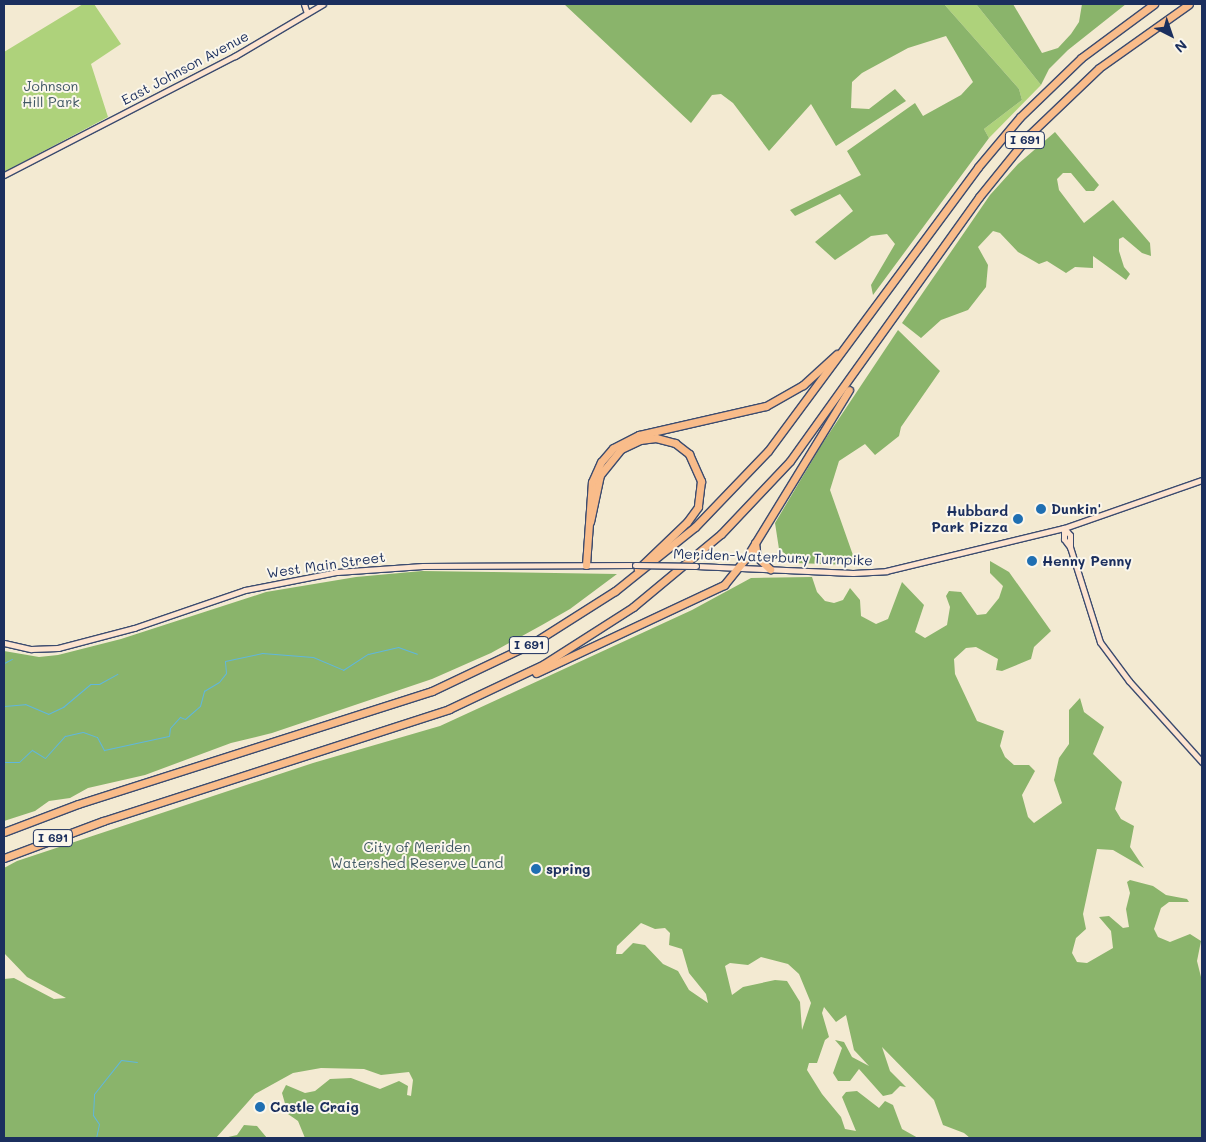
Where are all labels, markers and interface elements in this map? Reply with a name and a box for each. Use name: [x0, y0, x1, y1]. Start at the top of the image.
north arrow: [1146, 10, 1196, 60]
street label: East Johnson Avenue: [119, 27, 251, 109]
text: N: [1171, 36, 1191, 57]
park label: Johnson Hill Park: [22, 78, 80, 110]
road number: I 691: [1004, 130, 1046, 150]
place label: Dunkin': [1051, 501, 1101, 517]
place label: Hubbard Park Pizza: [931, 503, 1008, 536]
marker: Dunkin': [1035, 503, 1047, 515]
marker: Hubbard Park Pizza: [1012, 513, 1024, 525]
street label: Meriden-Waterbury Turnpike: [673, 545, 873, 569]
street label: West Main Street: [266, 548, 386, 582]
place label: Henny Penny: [1042, 553, 1132, 569]
marker: Henny Penny: [1026, 555, 1038, 567]
road number: I 691: [508, 636, 550, 654]
road number: I 691: [32, 828, 74, 848]
park label: City of Meriden Watershed Reserve Land: [331, 839, 503, 872]
place label: spring: [546, 861, 590, 877]
marker: spring: [530, 863, 542, 875]
place label: Castle Craig: [270, 1099, 359, 1115]
marker: Castle Craig: [254, 1101, 266, 1113]

